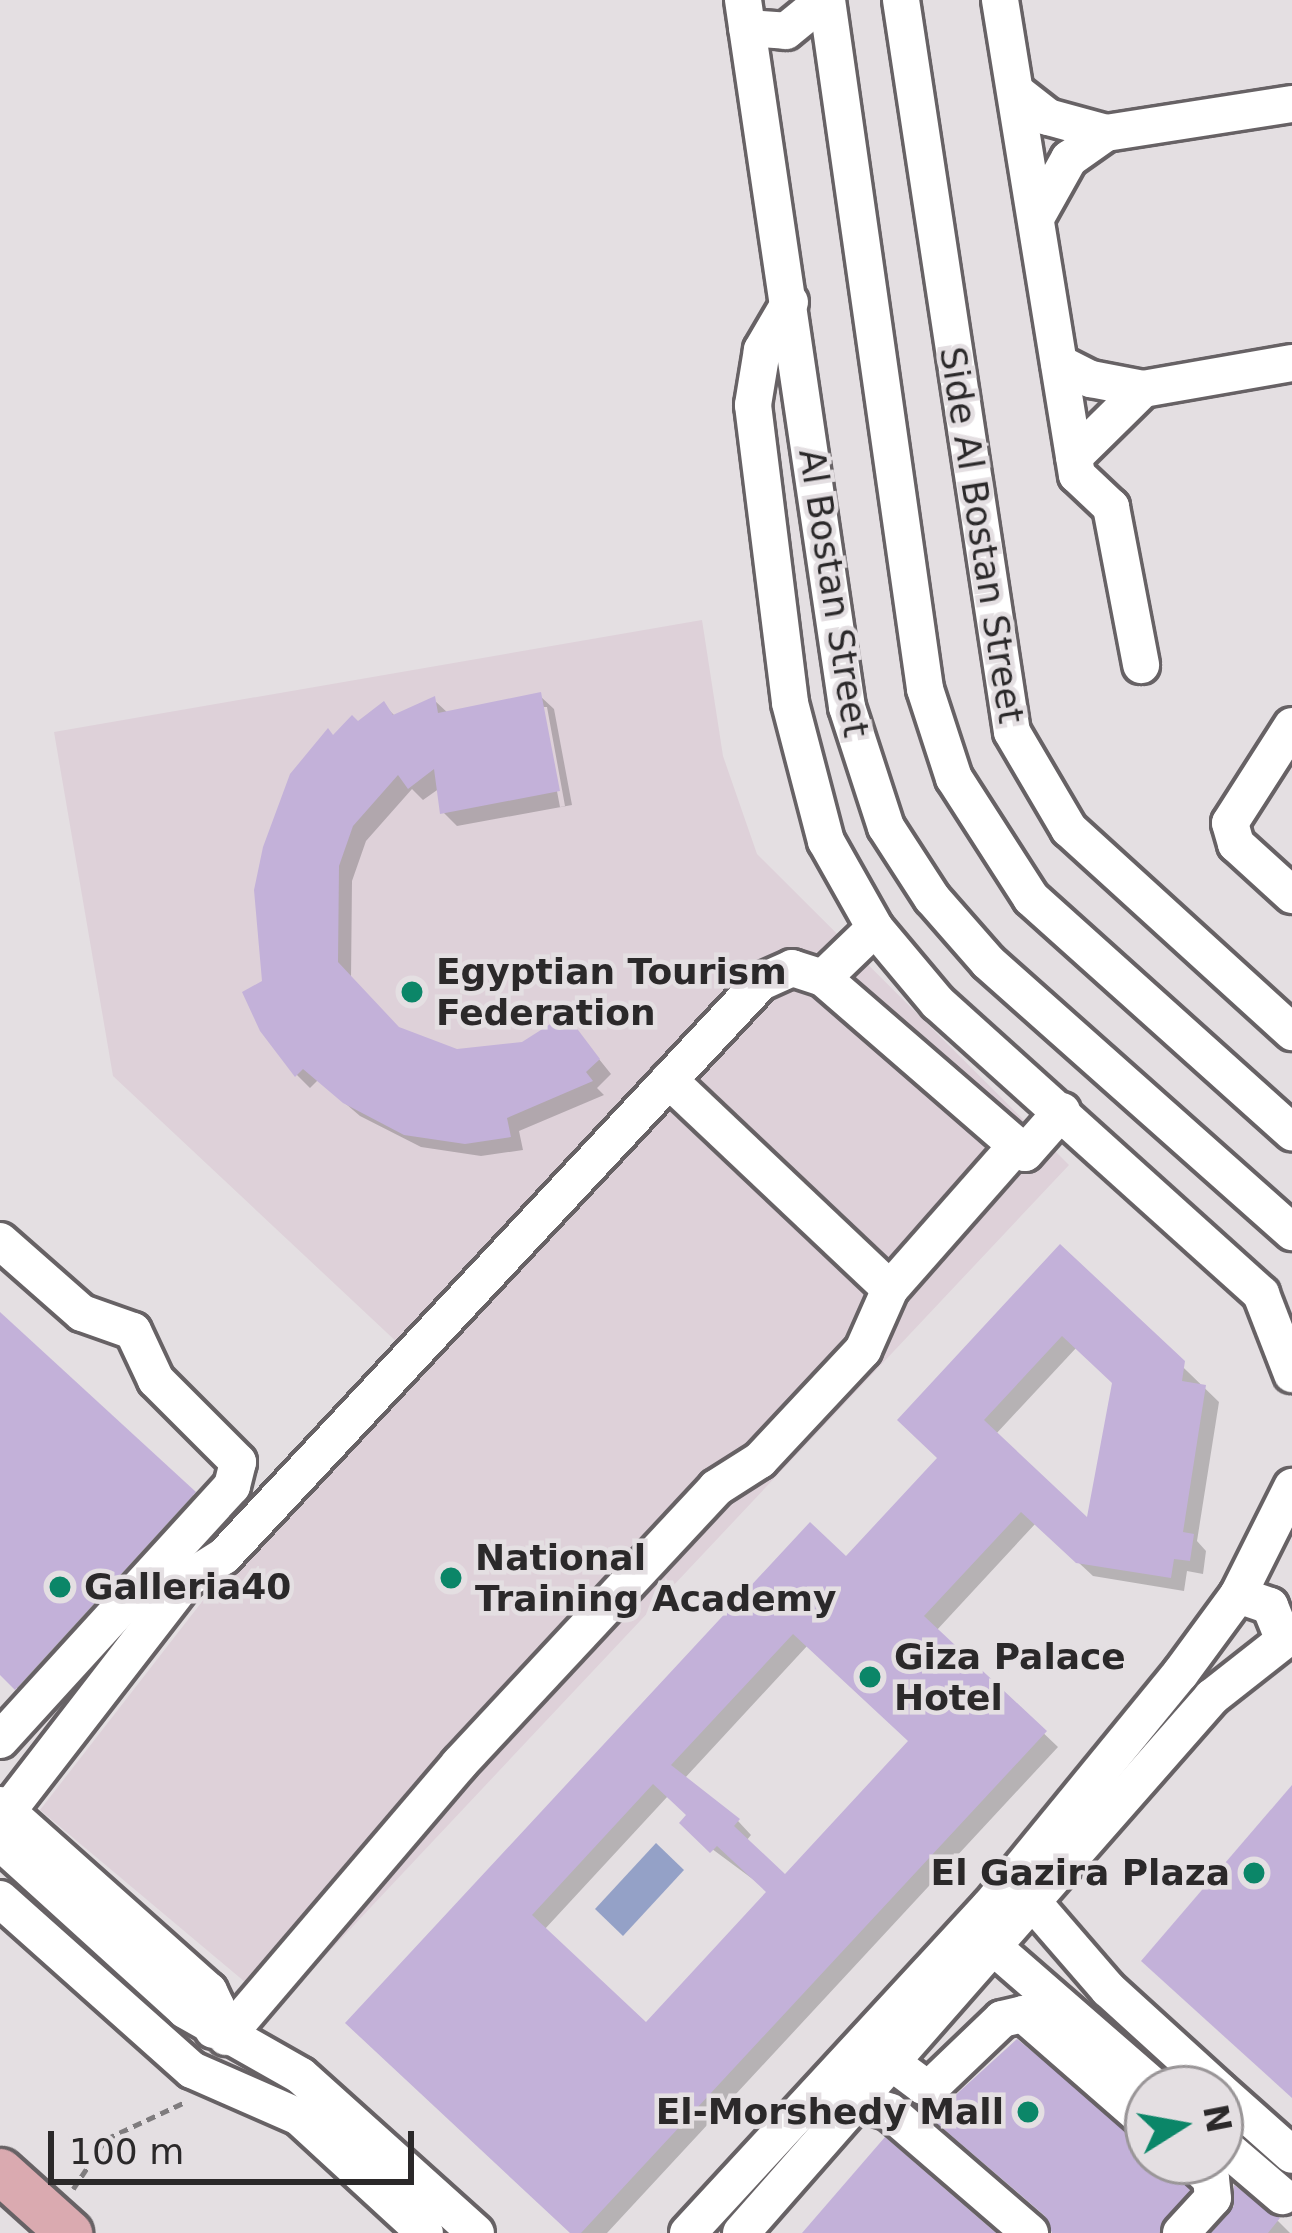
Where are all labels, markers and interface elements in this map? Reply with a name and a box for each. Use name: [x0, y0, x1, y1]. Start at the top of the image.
street label: Side Al Bostan Street: [931, 344, 1033, 726]
street label: Al Bostan Street: [790, 446, 878, 740]
place label: Egyptian Tourism Federation: [436, 949, 787, 1034]
marker: Egyptian Tourism Federation: [399, 979, 425, 1005]
place label: National Training Academy: [475, 1535, 837, 1620]
place label: Galleria40: [84, 1565, 291, 1609]
marker: National Training Academy: [438, 1565, 464, 1591]
marker: Galleria40: [47, 1574, 73, 1600]
place label: Giza Palace Hotel: [894, 1634, 1126, 1719]
marker: Giza Palace Hotel: [857, 1664, 883, 1690]
place label: El Gazira Plaza: [931, 1851, 1230, 1895]
marker: El Gazira Plaza: [1241, 1860, 1267, 1886]
north arrow: [1124, 2065, 1244, 2185]
place label: El-Morshedy Mall: [656, 2090, 1004, 2134]
marker: El-Morshedy Mall: [1015, 2099, 1041, 2125]
text: N: [1195, 2101, 1239, 2136]
scale bar: [54, 2107, 420, 2181]
text: 100 m: [69, 2131, 184, 2172]

